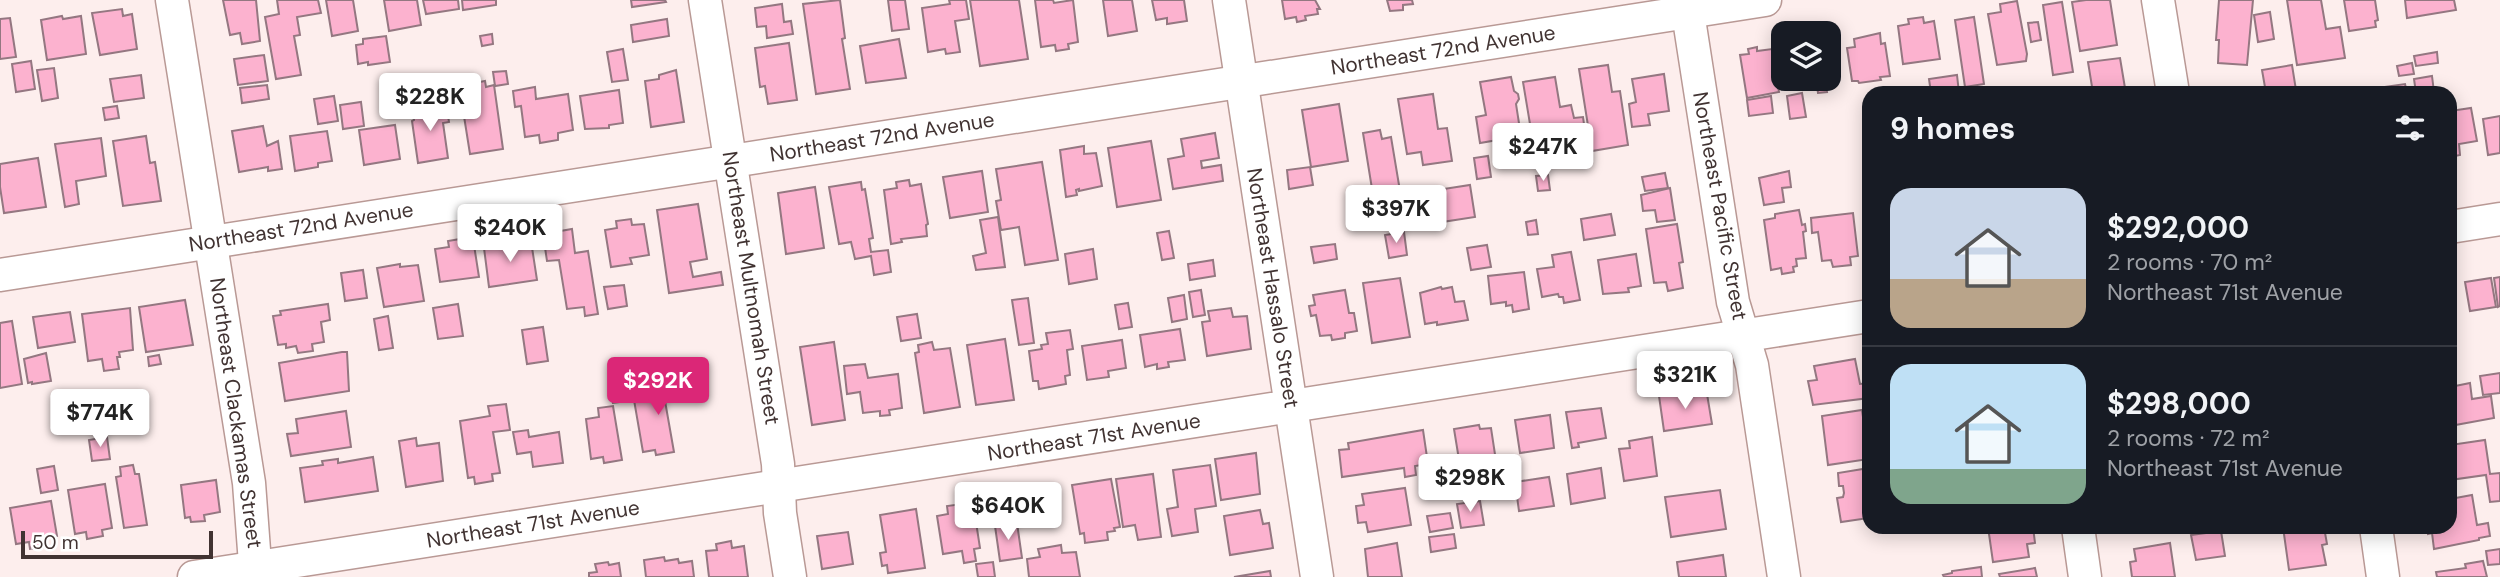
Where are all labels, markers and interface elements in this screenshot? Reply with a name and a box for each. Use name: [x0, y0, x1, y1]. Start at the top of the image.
street label: Northeast 72nd Avenue: [1329, 18, 1557, 82]
map controls: [1771, 21, 1841, 91]
button: layers: [1771, 21, 1841, 91]
pin: $228K: [381, 74, 479, 133]
text: $228K: [395, 81, 465, 111]
street label: Northeast Pacific Street: [1686, 90, 1754, 322]
street label: Northeast 72nd Avenue: [768, 105, 996, 169]
text: 9 homes: [1890, 109, 2015, 148]
icon: filters: [2391, 109, 2429, 147]
pin: $247K: [1494, 124, 1592, 183]
text: $247K: [1508, 131, 1578, 161]
street label: Northeast Multnomah Street: [716, 149, 786, 427]
street label: Northeast Hassalo Street: [1240, 166, 1306, 410]
pin: $397K: [1347, 186, 1445, 245]
text: $397K: [1362, 193, 1430, 223]
street label: Northeast 72nd Avenue: [187, 195, 415, 259]
pin: $240K: [461, 204, 559, 264]
text: $292,000: [2107, 208, 2249, 247]
text: $240K: [473, 212, 547, 242]
icon: home: [1946, 216, 2030, 300]
text: 2 rooms · 70 m²: [2107, 247, 2272, 277]
street label: Northeast Clackamas Street: [203, 276, 269, 550]
text: Northeast 71st Avenue: [2107, 277, 2343, 307]
pin: $321K: [1636, 352, 1734, 411]
pin: $292K: [609, 358, 707, 417]
text: $321K: [1653, 359, 1717, 389]
text: $292K: [623, 365, 693, 395]
text: $298,000: [2107, 384, 2251, 423]
pin: $774K: [51, 390, 149, 449]
icon: home: [1946, 392, 2030, 476]
text: $774K: [66, 397, 134, 427]
street label: Northeast 71st Avenue: [985, 406, 1203, 468]
text: 2 rooms · 72 m²: [2107, 423, 2270, 453]
text: Northeast 71st Avenue: [2107, 453, 2343, 483]
pin: $298K: [1421, 454, 1519, 514]
text: $298K: [1434, 462, 1506, 492]
pin: $640K: [959, 482, 1057, 542]
text: $640K: [971, 490, 1045, 520]
street label: Northeast 71st Avenue: [424, 493, 642, 555]
scale bar: [21, 528, 214, 560]
text: 50 m: [32, 530, 79, 555]

